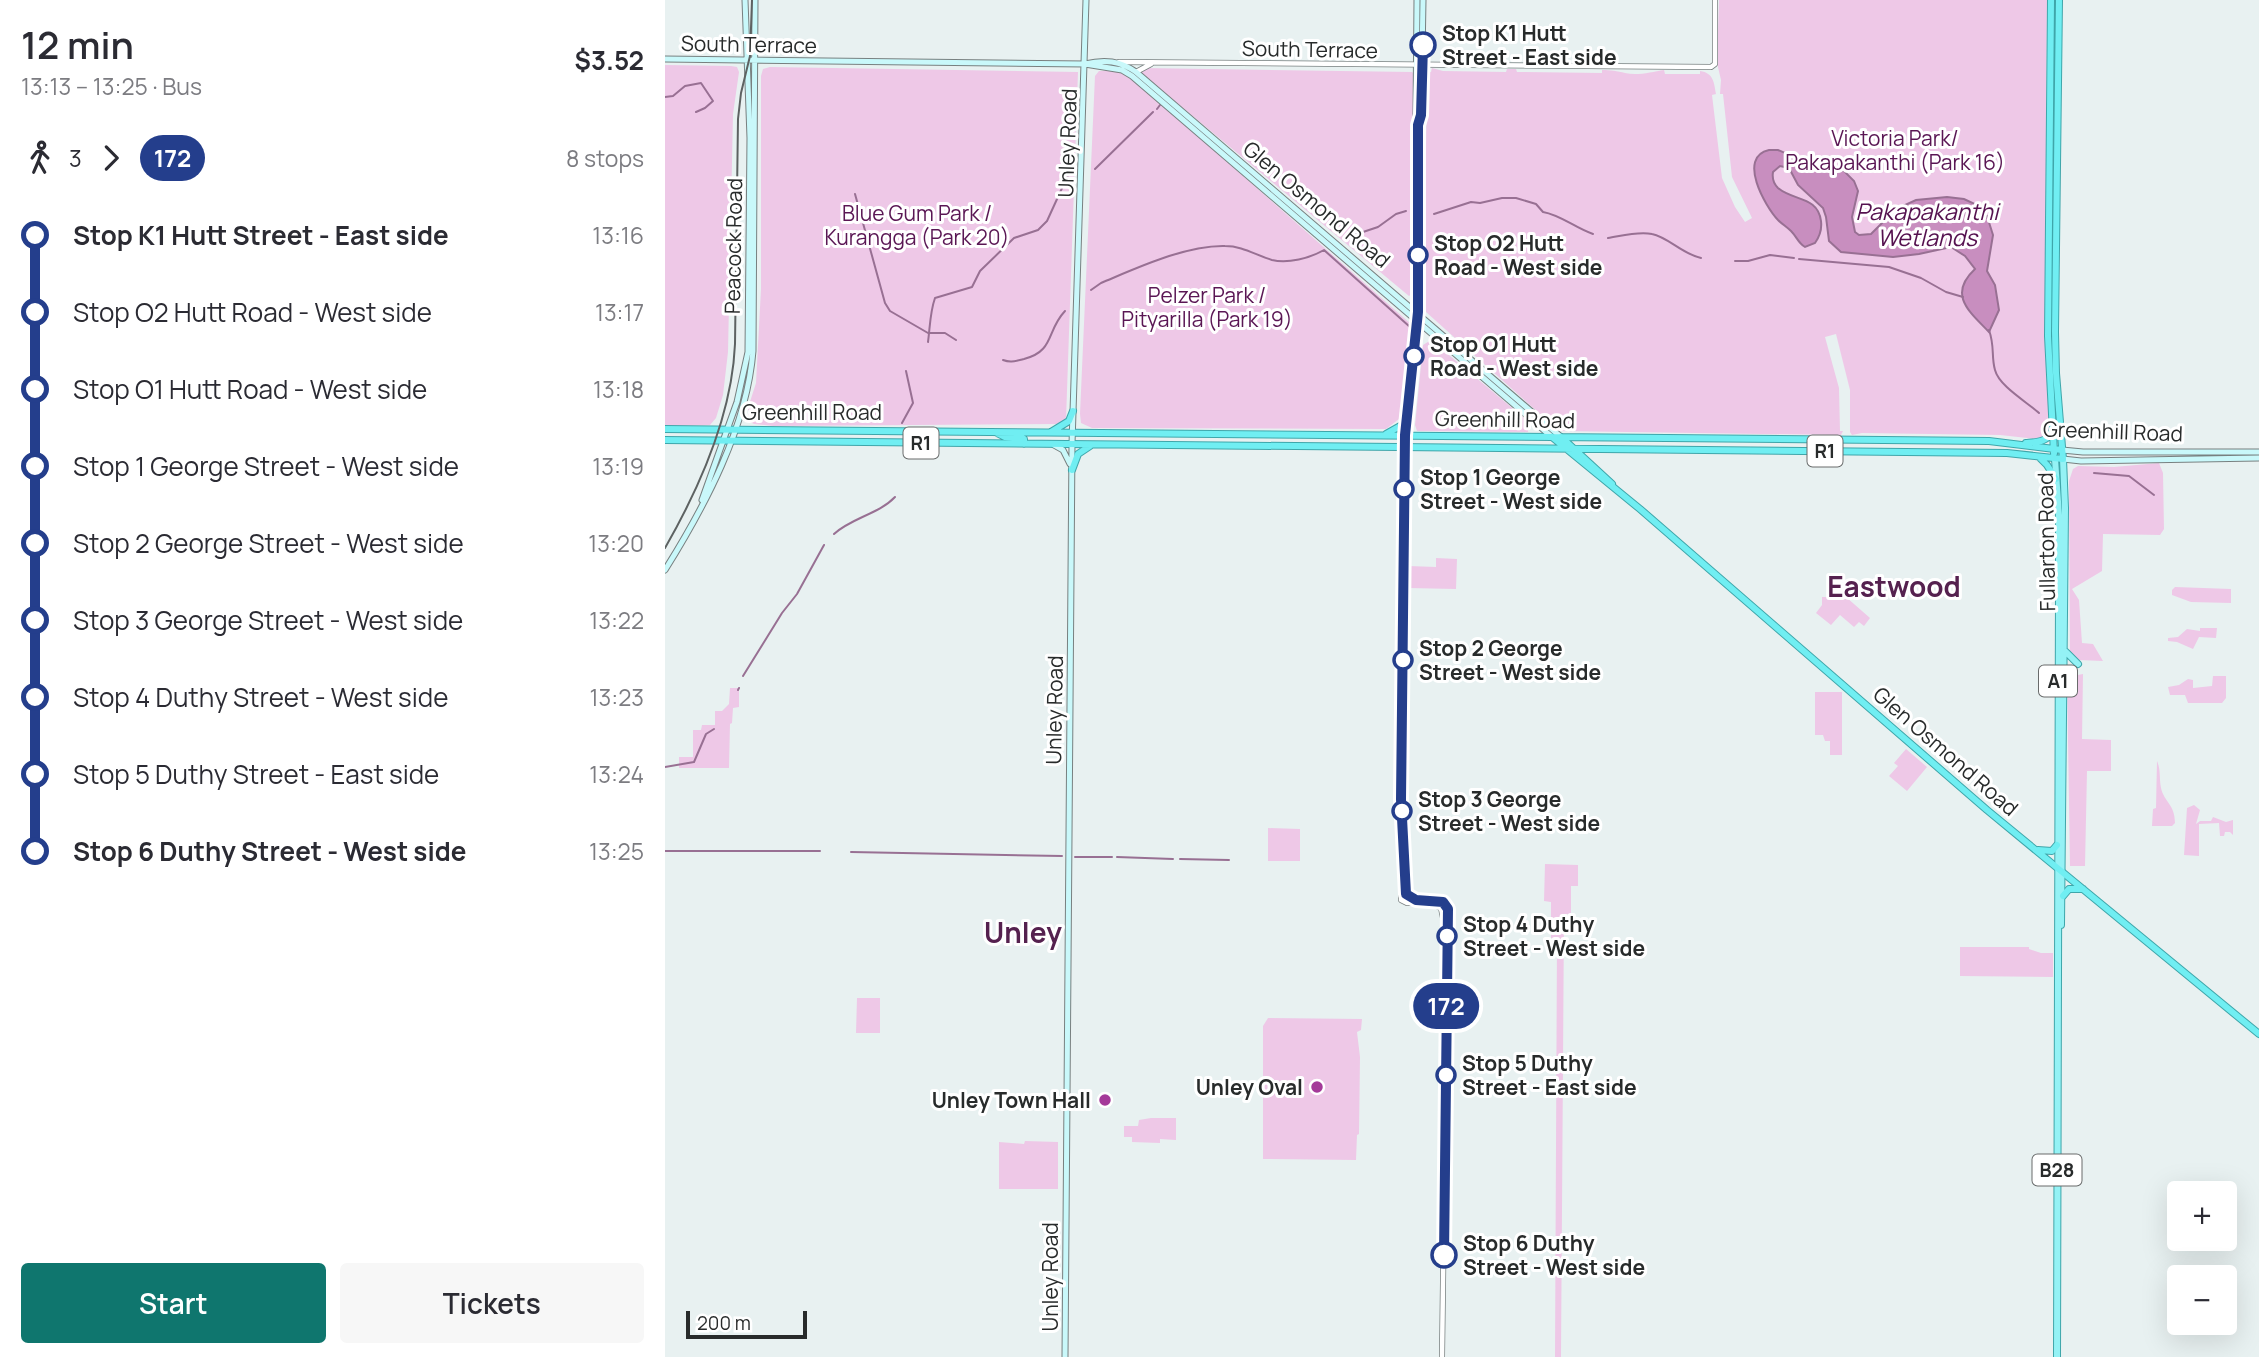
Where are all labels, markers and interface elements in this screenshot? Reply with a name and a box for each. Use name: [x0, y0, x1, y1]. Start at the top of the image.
text: 12 min: [21, 18, 134, 70]
place label: Stop K1 Hutt Street - East side: [1442, 19, 1617, 71]
street label: South Terrace: [681, 29, 817, 59]
marker: Stop K1 Hutt Street - East side: [1410, 32, 1436, 58]
street label: South Terrace: [1242, 34, 1378, 64]
text: $3.52: [575, 42, 644, 78]
text: 13:13 – 13:25 · Bus: [21, 70, 202, 102]
street label: Unley Road: [1051, 88, 1083, 198]
park label: Victoria Park/ Pakapakanthi (Park 16): [1785, 124, 2005, 176]
street label: Glen Osmond Road: [1238, 134, 1396, 274]
icon: walk: [21, 139, 59, 177]
icon: forward: [92, 139, 130, 177]
text: 172: [154, 141, 191, 174]
text: 3: [69, 142, 82, 174]
text: 8 stops: [566, 142, 644, 174]
street label: Peacock Road: [718, 178, 748, 314]
water label: Pakapakanthi Wetlands: [1856, 195, 2001, 253]
park label: Blue Gum Park / Kurangga (Park 20): [825, 199, 1009, 251]
text: Stop K1 Hutt Street - East side: [73, 217, 449, 253]
text: 13:16: [592, 219, 644, 251]
place label: Stop O2 Hutt Road - West side: [1434, 229, 1603, 281]
marker: Stop O2 Hutt Road - West side: [1408, 245, 1428, 265]
park label: Pelzer Park / Pityarilla (Park 19): [1121, 281, 1293, 333]
text: Stop O2 Hutt Road - West side: [73, 294, 432, 330]
text: 13:17: [595, 296, 644, 328]
place label: Stop O1 Hutt Road - West side: [1430, 330, 1599, 382]
marker: Stop O1 Hutt Road - West side: [1404, 346, 1424, 366]
text: Stop O1 Hutt Road - West side: [73, 371, 427, 407]
text: 13:18: [593, 373, 644, 405]
street label: Greenhill Road: [742, 398, 882, 426]
street label: Greenhill Road: [1435, 404, 1575, 434]
street label: Greenhill Road: [2043, 415, 2183, 447]
road number: R1: [903, 428, 939, 458]
road number: R1: [1807, 436, 1843, 466]
text: Stop 1 George Street - West side: [73, 448, 459, 484]
text: 13:19: [592, 450, 644, 482]
place label: Stop 1 George Street - West side: [1420, 463, 1602, 515]
street label: Fullarton Road: [2031, 472, 2061, 612]
marker: Stop 1 George Street - West side: [1394, 479, 1414, 499]
text: Stop 2 George Street - West side: [73, 525, 464, 561]
text: 13:20: [588, 527, 644, 559]
district label: Eastwood: [1827, 567, 1961, 605]
text: Stop 3 George Street - West side: [73, 602, 463, 638]
text: 13:22: [589, 604, 644, 636]
place label: Stop 2 George Street - West side: [1419, 634, 1601, 686]
marker: Stop 2 George Street - West side: [1393, 650, 1413, 670]
street label: Unley Road: [1039, 655, 1069, 765]
road number: A1: [2039, 666, 2077, 696]
text: Stop 4 Duthy Street - West side: [73, 679, 448, 715]
street label: Glen Osmond Road: [1868, 680, 2024, 822]
text: 13:23: [590, 681, 644, 713]
text: Stop 5 Duthy Street - East side: [73, 756, 439, 792]
text: 13:24: [589, 758, 644, 790]
place label: Stop 3 George Street - West side: [1418, 785, 1600, 837]
marker: Stop 3 George Street - West side: [1392, 801, 1412, 821]
text: Stop 6 Duthy Street - West side: [73, 833, 466, 869]
text: 13:25: [589, 835, 644, 867]
place label: Stop 4 Duthy Street - West side: [1463, 910, 1645, 962]
district label: Unley: [984, 913, 1062, 951]
marker: Stop 4 Duthy Street - West side: [1437, 926, 1457, 946]
line badge: 172: [1406, 983, 1486, 1029]
text: 172: [1427, 989, 1465, 1022]
place label: Stop 5 Duthy Street - East side: [1462, 1049, 1637, 1101]
marker: Stop 5 Duthy Street - East side: [1436, 1065, 1456, 1085]
place label: Unley Oval: [1196, 1073, 1303, 1101]
marker: Unley Oval: [1309, 1079, 1325, 1095]
place label: Unley Town Hall: [932, 1086, 1091, 1114]
marker: Unley Town Hall: [1097, 1092, 1113, 1108]
road number: B28: [2033, 1154, 2081, 1186]
map controls: [2167, 1181, 2237, 1335]
button: +: [2167, 1181, 2237, 1251]
street label: Unley Road: [1036, 1222, 1064, 1332]
place label: Stop 6 Duthy Street - West side: [1463, 1229, 1645, 1281]
marker: Stop 6 Duthy Street - West side: [1431, 1242, 1457, 1268]
button: Start: [21, 1263, 326, 1343]
button: Tickets: [340, 1263, 644, 1343]
button: −: [2167, 1265, 2237, 1335]
scale bar: [686, 1308, 807, 1340]
text: 200 m: [697, 1310, 751, 1336]

